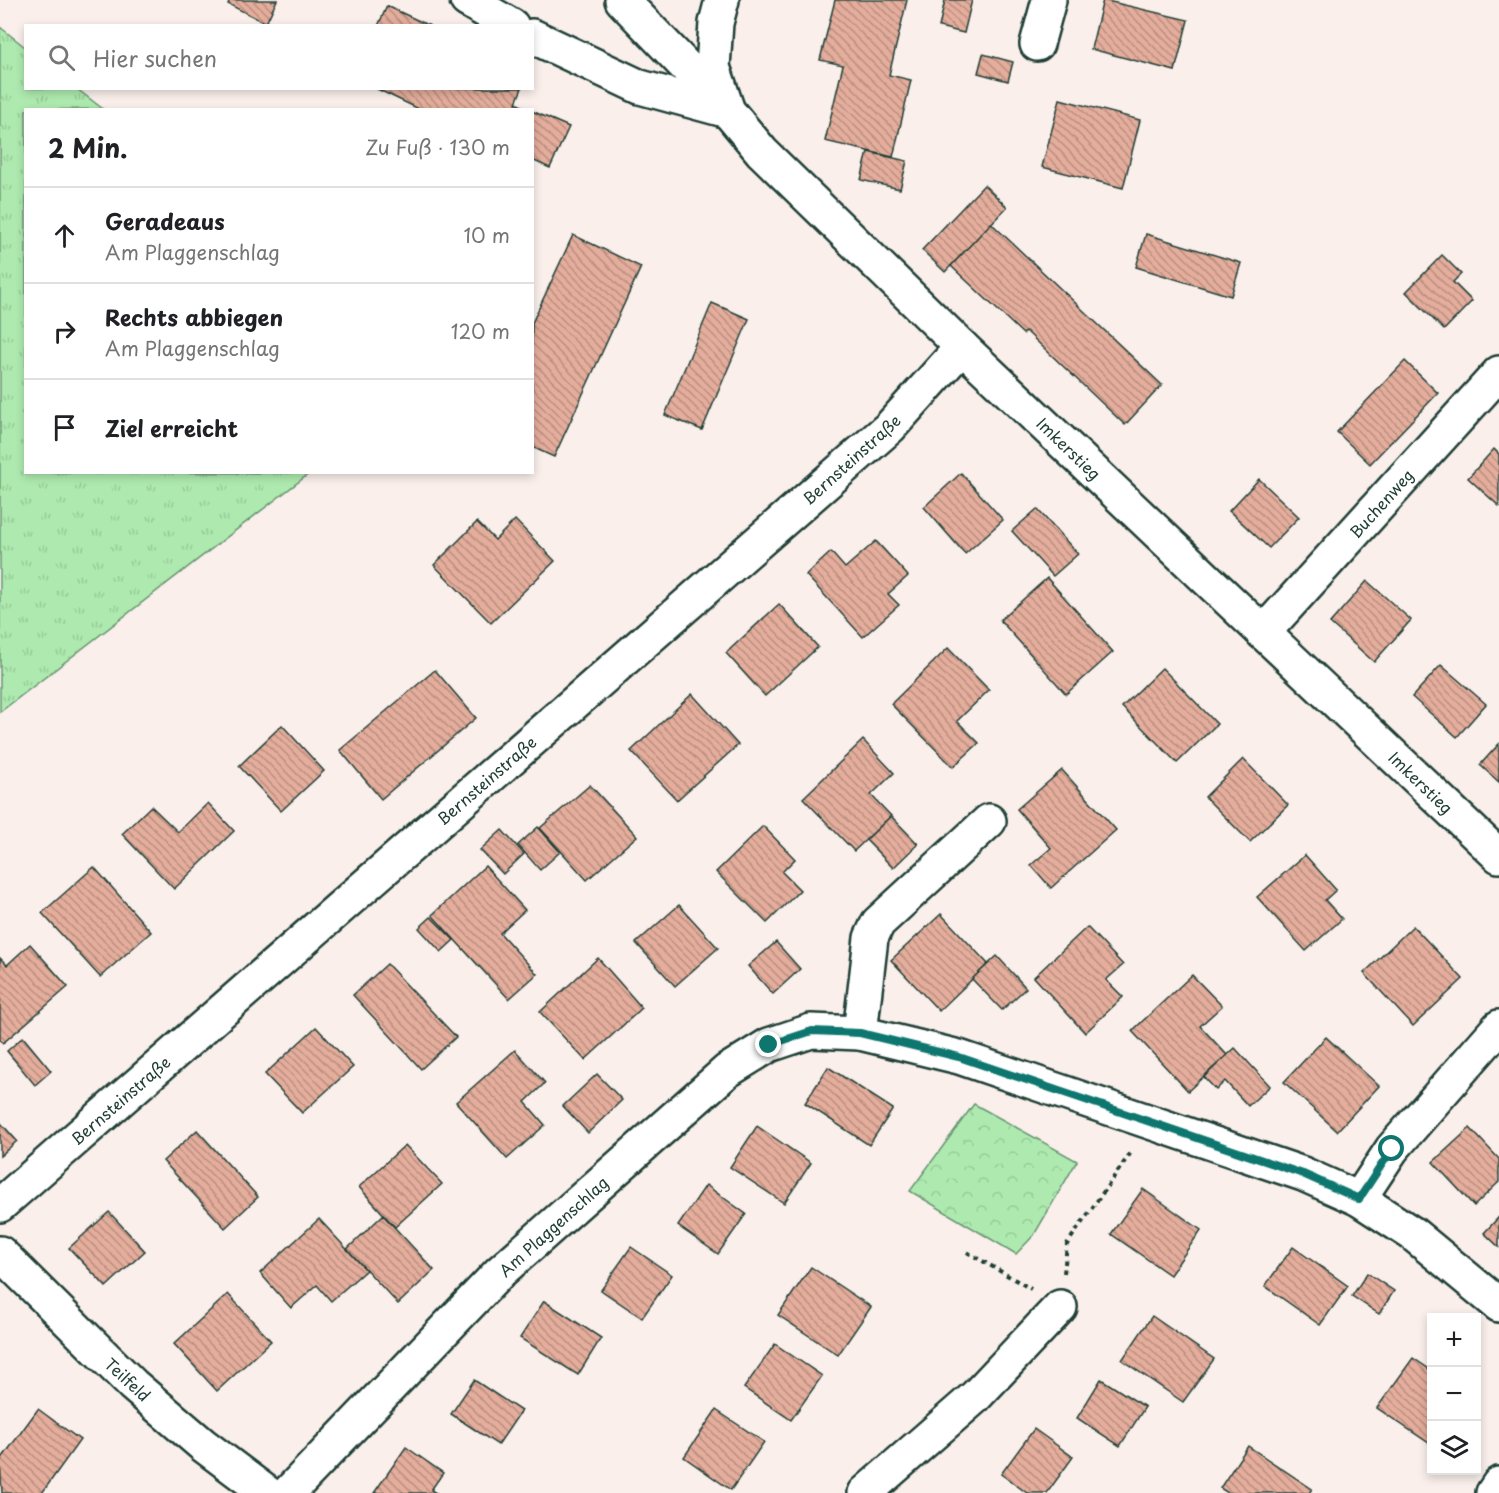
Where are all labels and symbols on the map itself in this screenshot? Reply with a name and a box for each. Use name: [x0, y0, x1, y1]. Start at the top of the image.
street label: Bernsteinstraße: [796, 408, 906, 510]
street label: Imkerstieg: [1032, 411, 1106, 485]
street label: Buchenweg: [1343, 463, 1419, 543]
street label: Bernsteinstraße: [431, 730, 541, 830]
street label: Imkerstieg: [1384, 745, 1458, 819]
route end: [755, 1031, 781, 1057]
street label: Bernsteinstraße: [65, 1050, 175, 1150]
route start: [1378, 1135, 1404, 1161]
street label: Am Plaggenschlag: [493, 1170, 613, 1282]
street label: Teilfeld: [100, 1352, 156, 1406]

